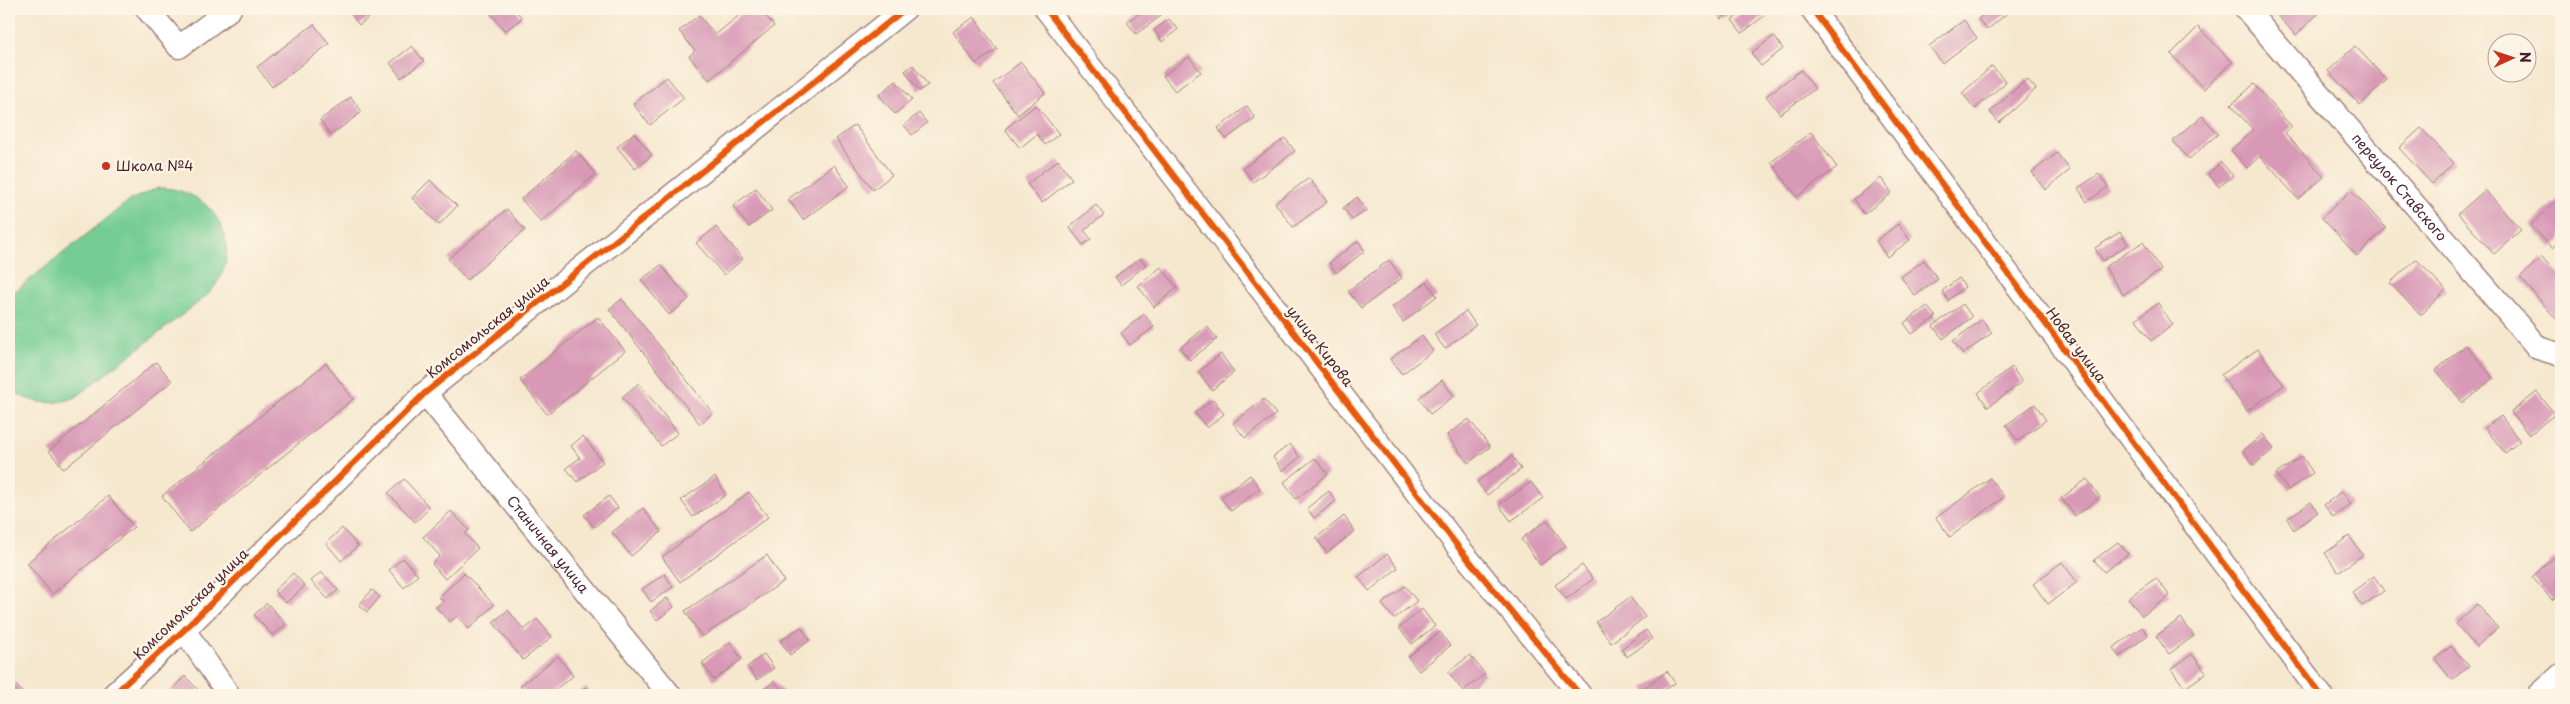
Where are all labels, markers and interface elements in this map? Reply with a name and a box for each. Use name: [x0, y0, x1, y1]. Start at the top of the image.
north arrow: [2488, 32, 2538, 82]
text: N: [2515, 51, 2536, 63]
street label: переулок Ставского: [2347, 128, 2452, 246]
place label: Школа №4: [116, 155, 194, 176]
marker: Школа №4: [100, 160, 112, 172]
street label: Комсомольская улица: [422, 270, 554, 383]
street label: улица Кирова: [1282, 301, 1359, 391]
street label: Новая улица: [2041, 303, 2112, 387]
street label: Станичная улица: [502, 491, 594, 598]
street label: Комсомольская улица: [128, 543, 253, 664]

